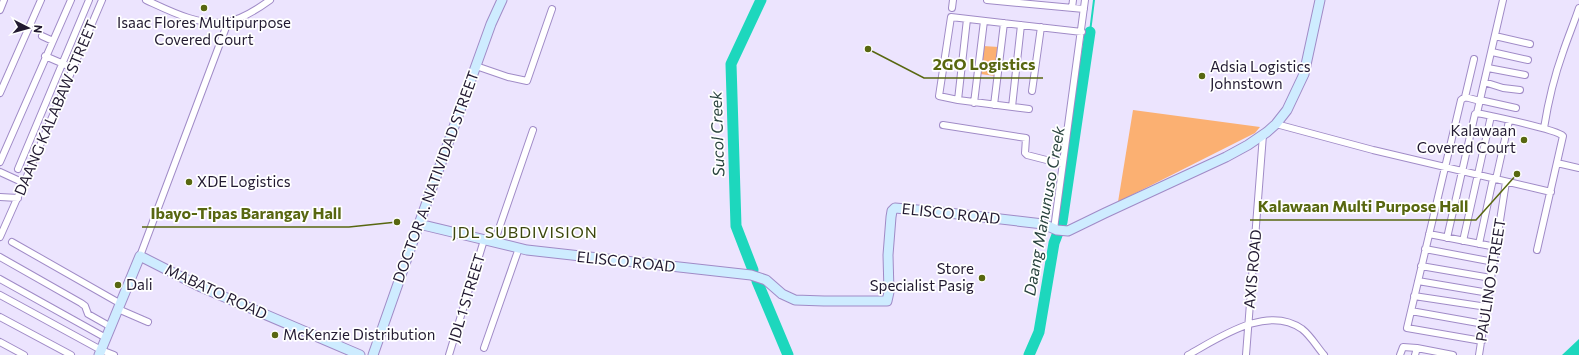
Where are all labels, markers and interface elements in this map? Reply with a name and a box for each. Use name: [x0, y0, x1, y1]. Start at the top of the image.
marker: Isaac Flores Multipurpose Covered Court: [199, 3, 209, 13]
north arrow: [8, 8, 48, 48]
place label: Isaac Flores Multipurpose Covered Court: [117, 13, 291, 48]
street label: DAANG KALABAW STREET: [11, 18, 101, 198]
callout: 2GO Logistics: [924, 50, 1043, 78]
text: 2GO Logistics: [933, 54, 1035, 73]
place label: Adsia Logistics Johnstown: [1210, 57, 1311, 92]
street label: DOCTOR A. NATIVIDAD STREET: [388, 68, 482, 285]
marker: Adsia Logistics Johnstown: [1197, 71, 1207, 81]
water label: Sucol Creek: [706, 91, 727, 177]
place label: Kalawaan Covered Court: [1417, 121, 1516, 156]
water label: Daang Manunuso Creek: [1019, 124, 1068, 297]
marker: Kalawaan Covered Court: [1519, 135, 1529, 145]
place label: XDE Logistics: [197, 172, 291, 190]
marker: XDE Logistics: [184, 177, 194, 187]
callout: Kalawaan Multi Purpose Hall: [1250, 192, 1476, 220]
text: Kalawaan Multi Purpose Hall: [1258, 196, 1468, 215]
callout: Ibayo-Tipas Barangay Hall: [142, 199, 349, 227]
street label: ELISCO ROAD: [901, 199, 1001, 227]
text: Ibayo-Tipas Barangay Hall: [150, 203, 342, 222]
street label: PAULINO STREET: [1471, 217, 1509, 343]
district label: JDL SUBDIVISION: [452, 222, 598, 241]
street label: AXIS ROAD: [1240, 229, 1264, 309]
street label: ELISCO ROAD: [576, 247, 676, 275]
street label: JDL 1 STREET: [444, 251, 488, 344]
place label: Store Specialist Pasig: [870, 259, 974, 294]
street label: MABATO ROAD: [162, 260, 270, 323]
marker: Store Specialist Pasig: [977, 273, 987, 283]
place label: Dali: [126, 275, 153, 293]
marker: Dali: [113, 280, 123, 290]
place label: McKenzie Distribution: [283, 325, 435, 343]
marker: McKenzie Distribution: [270, 330, 280, 340]

